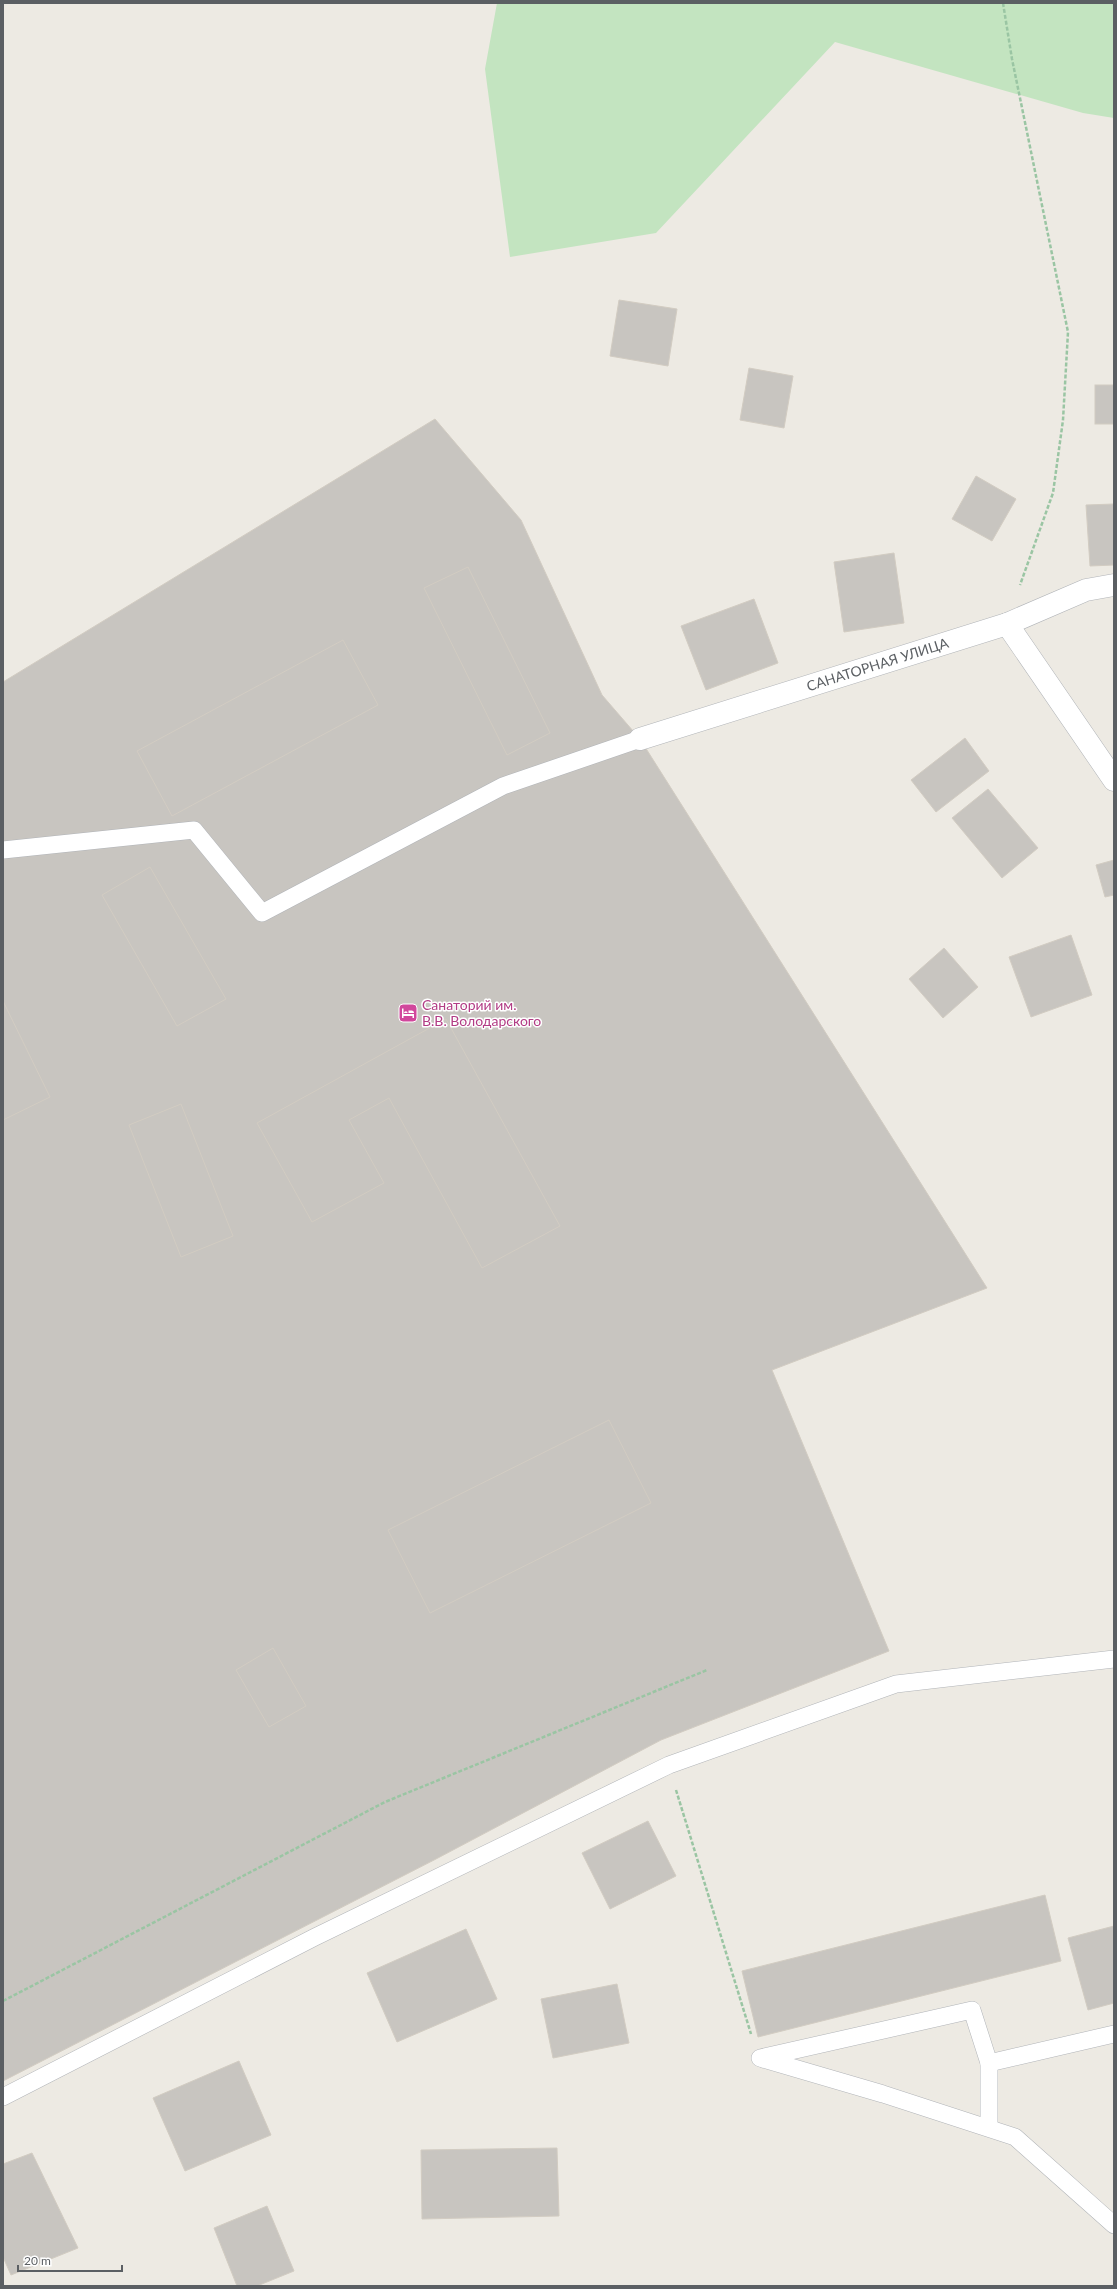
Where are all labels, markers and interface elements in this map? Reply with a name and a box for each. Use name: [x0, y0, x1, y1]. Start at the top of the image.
street label: САНАТОРНАЯ УЛИЦА: [804, 634, 951, 694]
place label: Санаторий им. В.В. Володарского: [422, 996, 541, 1029]
hotel icon: Санаторий им. В.В. Володарского: [397, 1002, 419, 1024]
scale bar: [18, 2247, 122, 2273]
text: 20 m: [24, 2253, 51, 2268]

